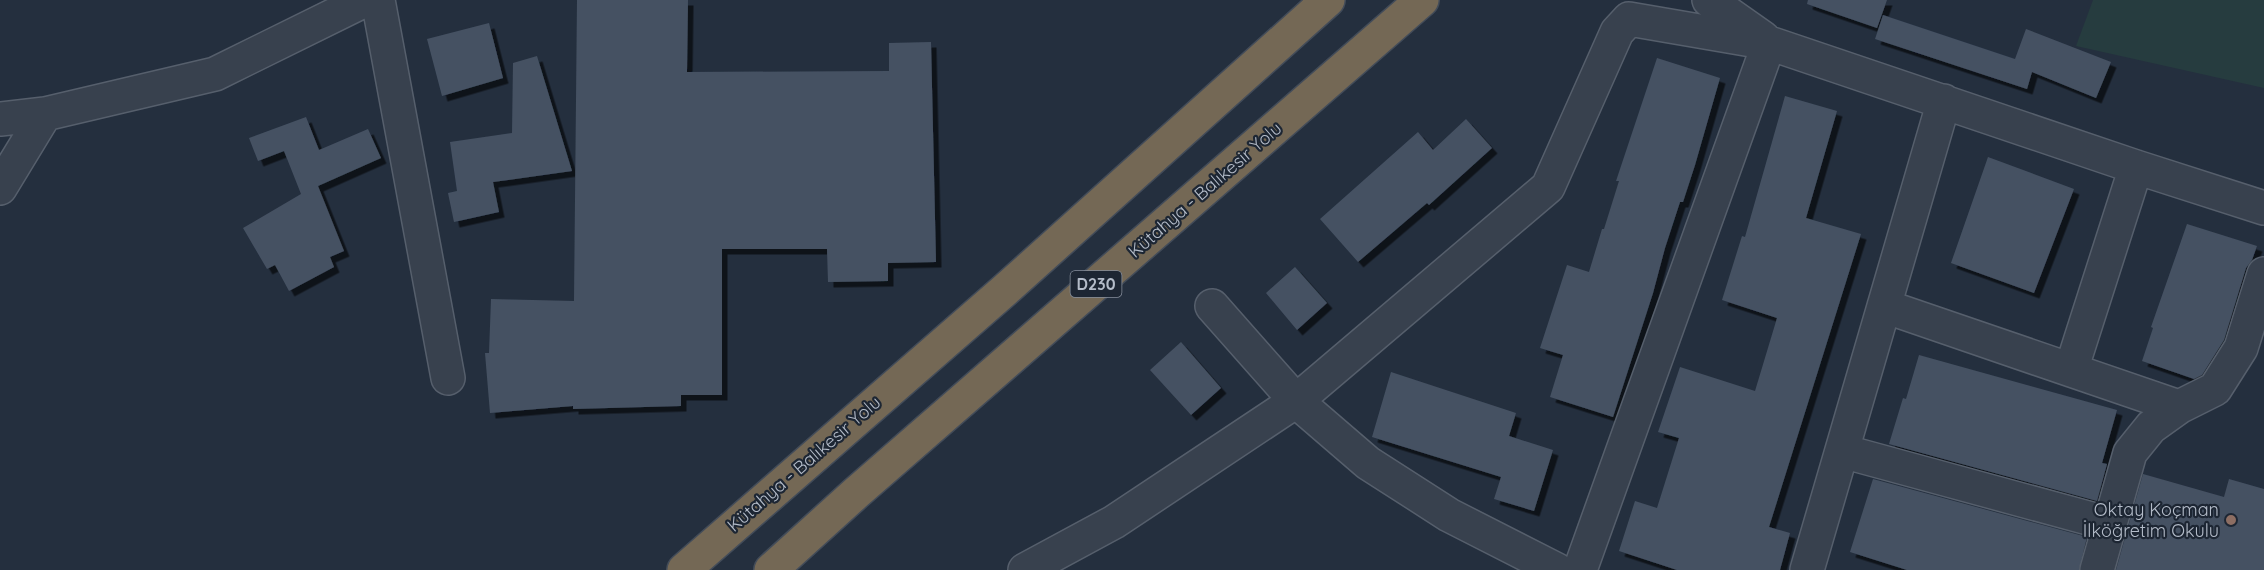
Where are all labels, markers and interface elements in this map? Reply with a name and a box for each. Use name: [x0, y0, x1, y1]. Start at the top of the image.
street label: Kütahya - Balıkesir Yolu: [1123, 117, 1286, 263]
road number: D230: [1070, 271, 1122, 297]
street label: Kütahya - Balıkesir Yolu: [722, 391, 885, 537]
place label: Oktay Koçman İlköğretim Okulu: [2083, 498, 2219, 542]
marker: Oktay Koçman İlköğretim Okulu: [2224, 513, 2238, 527]

